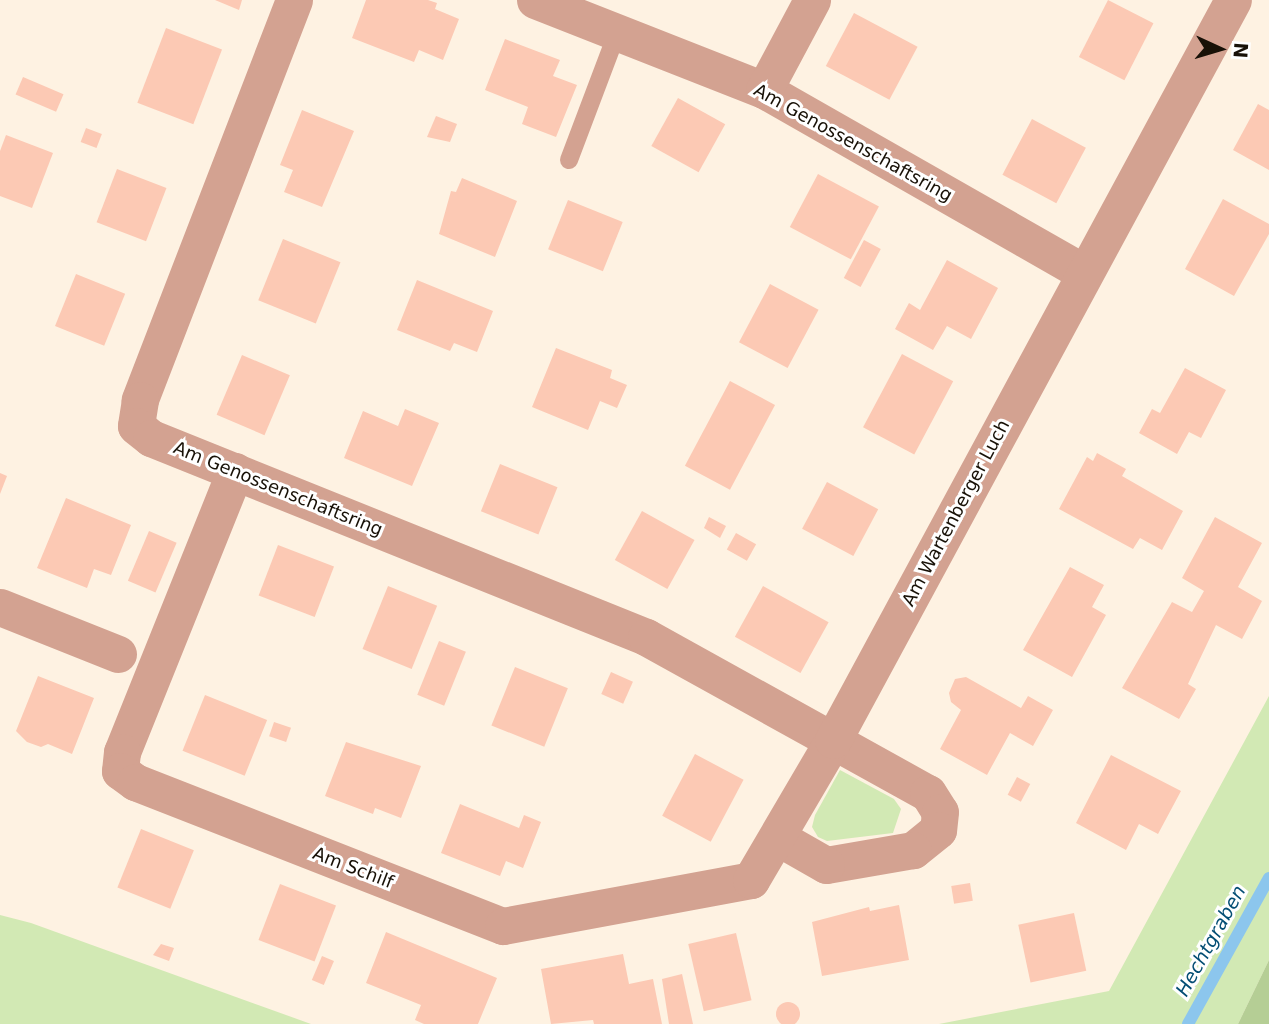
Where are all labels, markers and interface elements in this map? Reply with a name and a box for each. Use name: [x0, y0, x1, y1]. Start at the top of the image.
north arrow: [1185, 14, 1255, 84]
text: N: [1229, 42, 1252, 59]
street label: Am Genossenschaftsring: [750, 79, 956, 207]
street label: Am Wartenberger Luch: [898, 416, 1014, 610]
street label: Am Genossenschaftsring: [170, 437, 386, 541]
street label: Am Schilf: [310, 843, 396, 893]
water label: Hechtgraben: [1171, 882, 1251, 1000]

